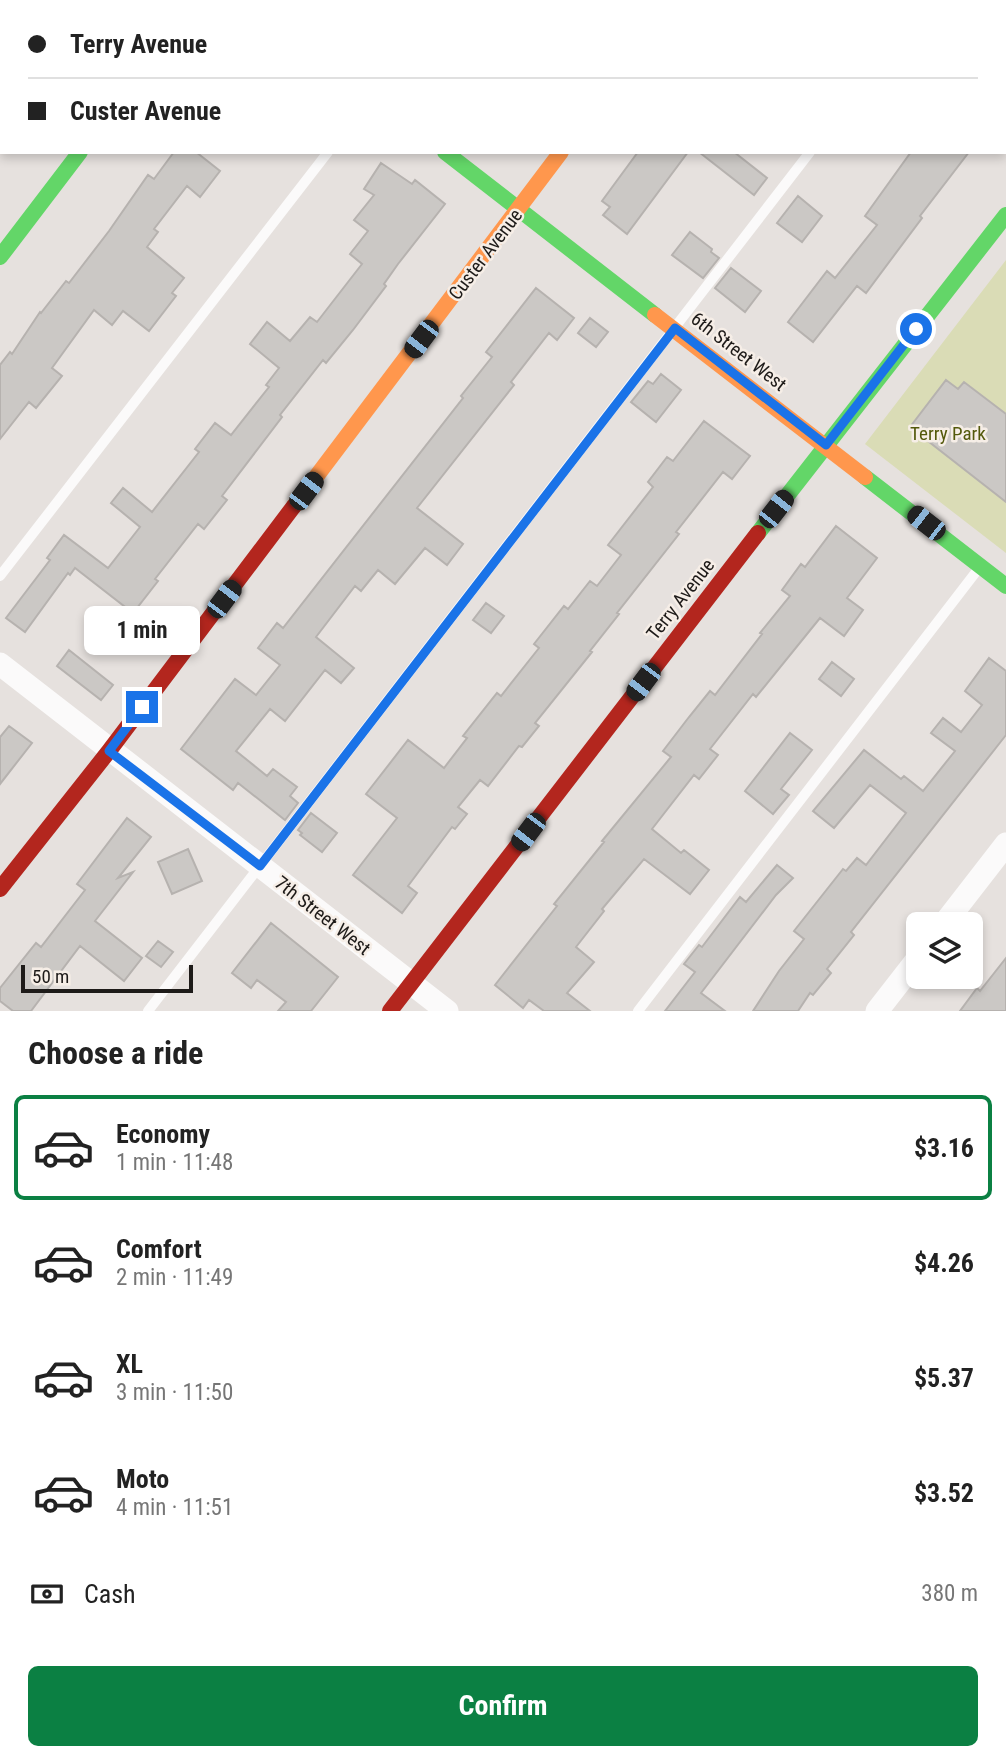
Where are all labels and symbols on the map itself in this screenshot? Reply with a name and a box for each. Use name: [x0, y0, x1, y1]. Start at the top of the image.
street label: Custer Avenue: [444, 204, 527, 304]
street label: 6th Street West: [686, 307, 791, 396]
route start: [900, 313, 932, 345]
car: [400, 316, 443, 362]
park label: Terry Park: [910, 422, 986, 445]
car: [285, 468, 328, 514]
car: [755, 486, 798, 532]
car: [903, 502, 950, 544]
street label: Terry Avenue: [642, 554, 719, 644]
car: [203, 576, 246, 622]
callout: 1 min: [84, 606, 200, 654]
car: [622, 659, 665, 705]
route end: [126, 691, 158, 723]
car: [507, 809, 550, 855]
street label: 7th Street West: [270, 871, 375, 960]
scale bar: [21, 962, 192, 994]

